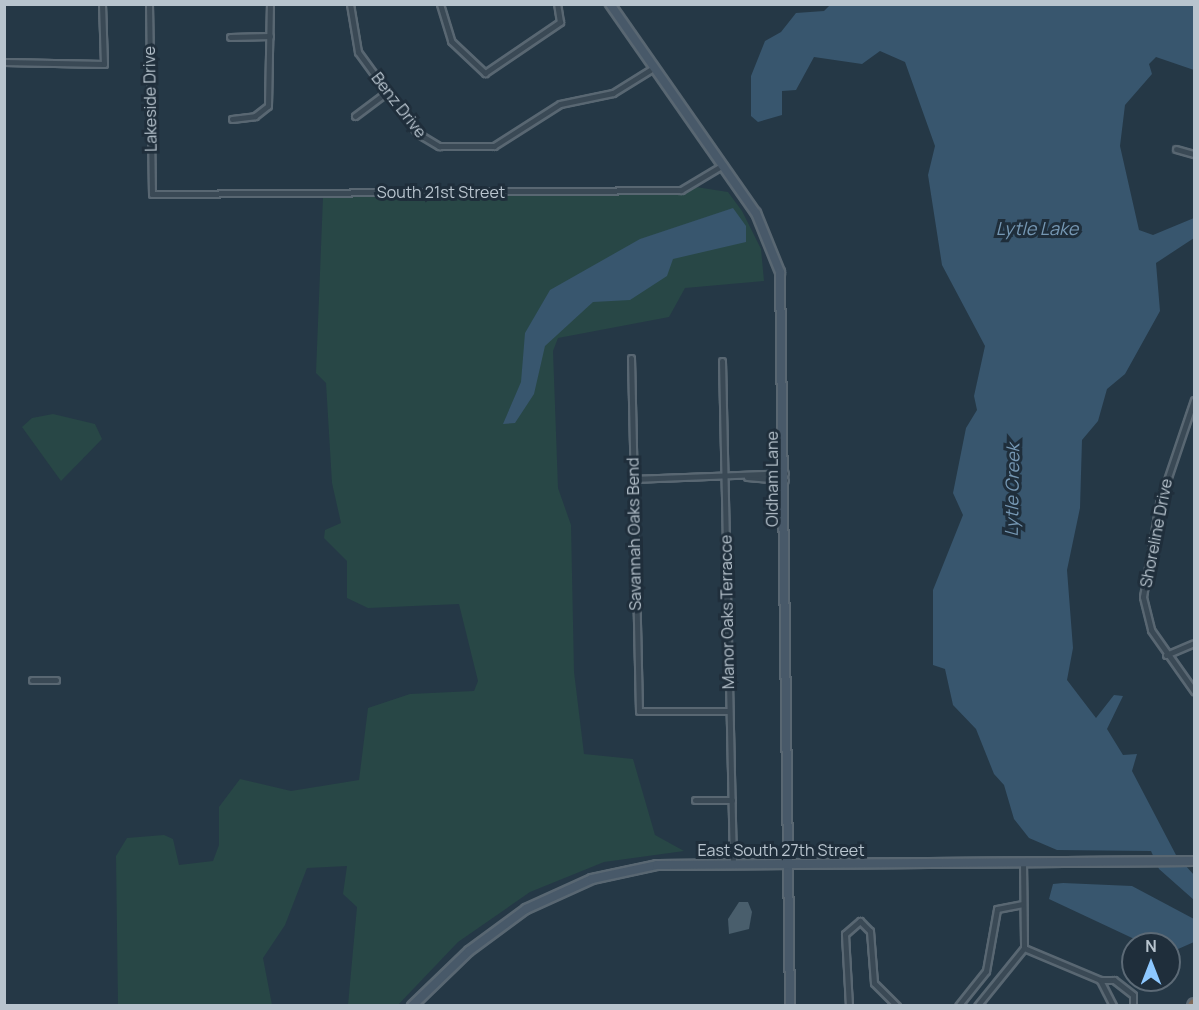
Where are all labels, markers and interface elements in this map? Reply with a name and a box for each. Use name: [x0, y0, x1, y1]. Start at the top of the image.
street label: Lakeside Drive: [139, 46, 161, 152]
street label: Benz Drive: [368, 69, 430, 141]
street label: South 21st Street: [377, 182, 505, 202]
water label: Lytle Lake: [996, 217, 1078, 239]
street label: Oldham Lane: [762, 431, 782, 527]
water label: Lytle Creek: [1000, 443, 1024, 537]
street label: Savannah Oaks Bend: [623, 457, 645, 611]
street label: Shoreline Drive: [1136, 477, 1176, 589]
street label: Manor Oaks Terracce: [716, 535, 738, 689]
street label: East South 27th Street: [697, 840, 865, 860]
north arrow: [1121, 932, 1181, 992]
text: N: [1145, 935, 1157, 957]

